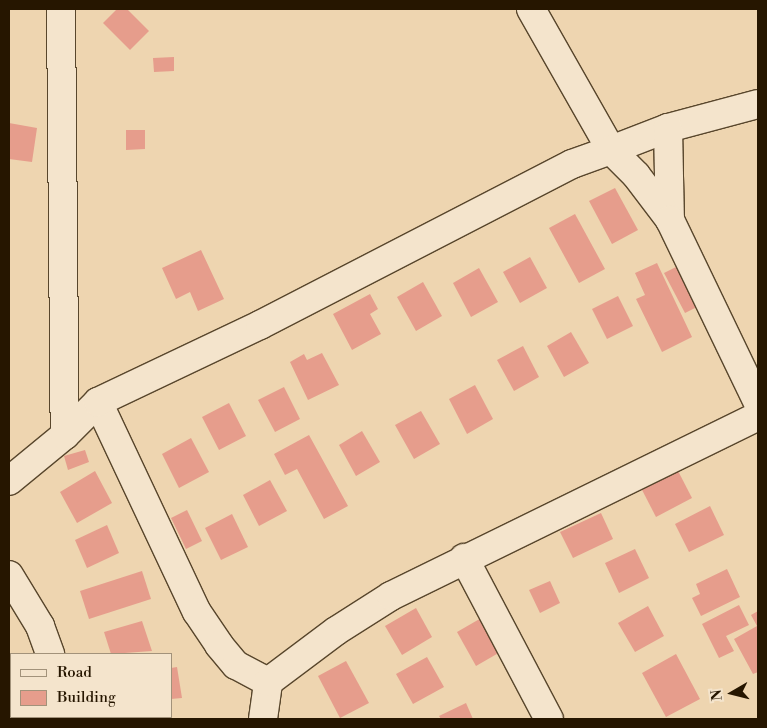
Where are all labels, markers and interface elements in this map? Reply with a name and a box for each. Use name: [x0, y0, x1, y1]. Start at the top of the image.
legend: [10, 653, 172, 718]
text: Road: [57, 663, 92, 682]
north arrow: [707, 668, 757, 718]
text: Building: [57, 688, 116, 707]
text: N: [707, 688, 727, 702]

